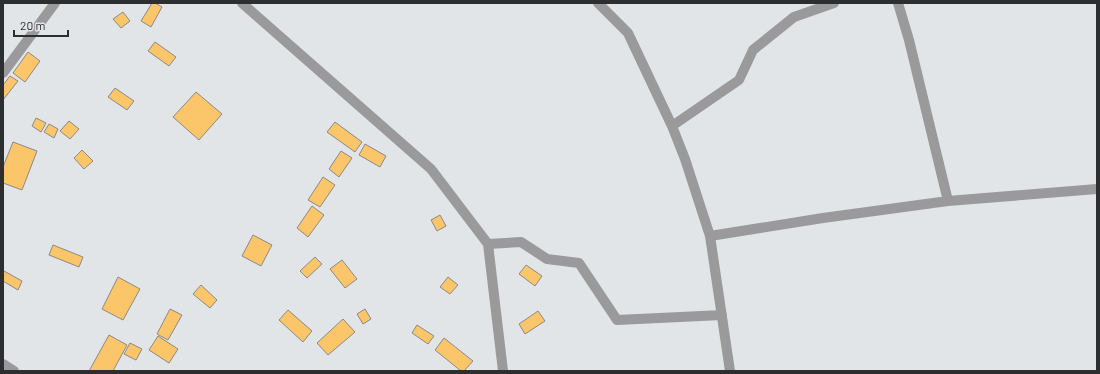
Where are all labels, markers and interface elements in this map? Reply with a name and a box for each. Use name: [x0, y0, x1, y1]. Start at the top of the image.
scale bar: [14, 12, 68, 38]
text: 20 m: [20, 18, 46, 32]

